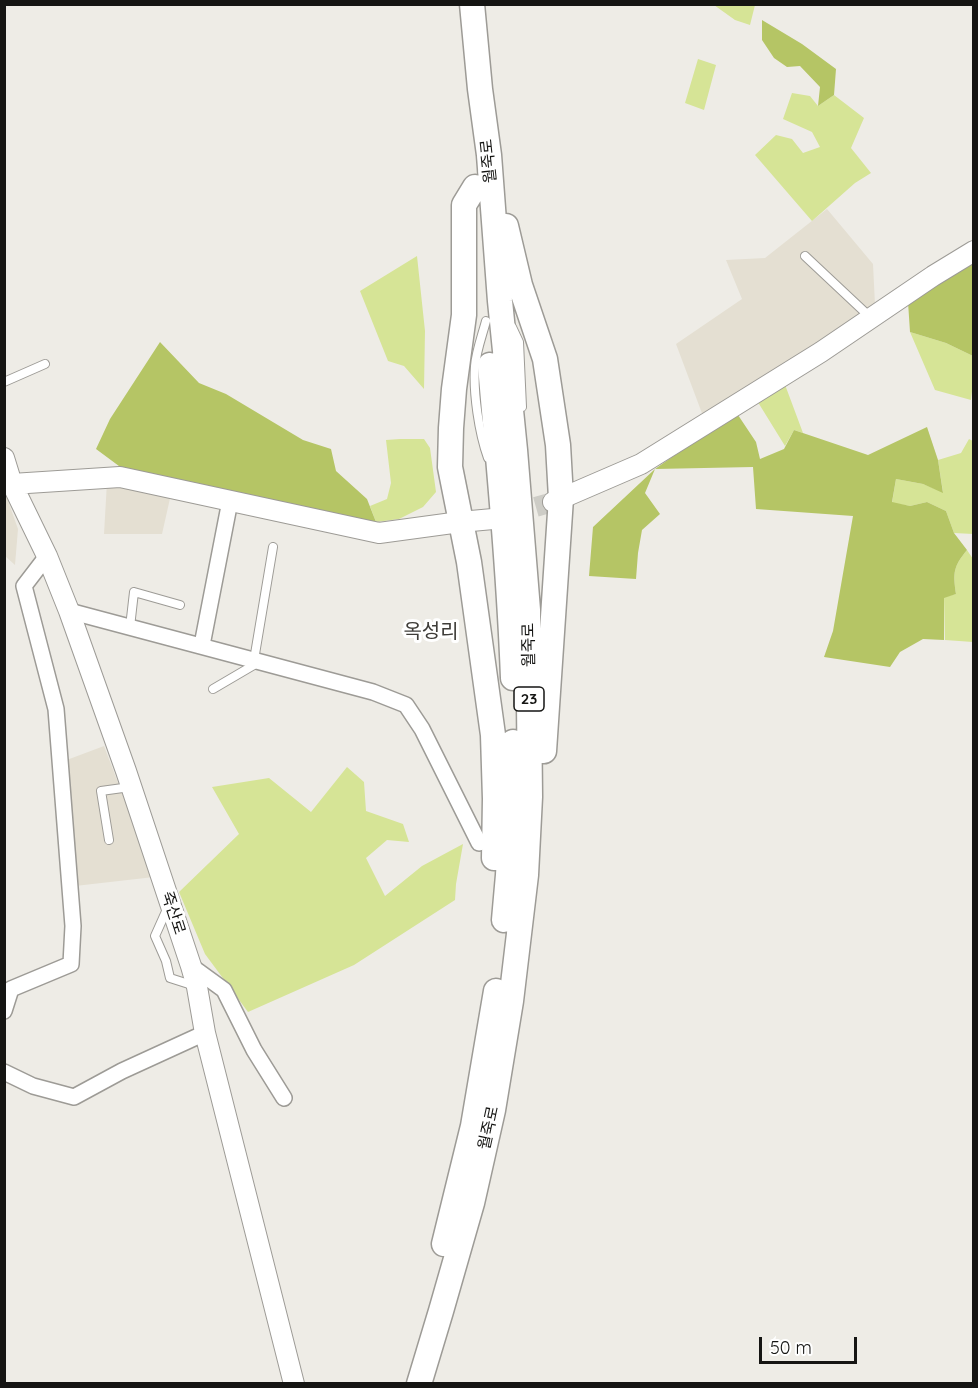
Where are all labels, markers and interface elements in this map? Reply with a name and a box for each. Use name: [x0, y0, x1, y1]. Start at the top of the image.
street label: 월죽로: [477, 138, 501, 184]
district label: 옥성리: [403, 620, 459, 644]
street label: 월죽로: [519, 623, 539, 667]
road number: 23: [514, 687, 544, 711]
street label: 죽산로: [157, 889, 189, 937]
street label: 월죽로: [475, 1104, 503, 1152]
scale bar: [762, 1325, 860, 1363]
text: 50 m: [770, 1336, 812, 1359]

